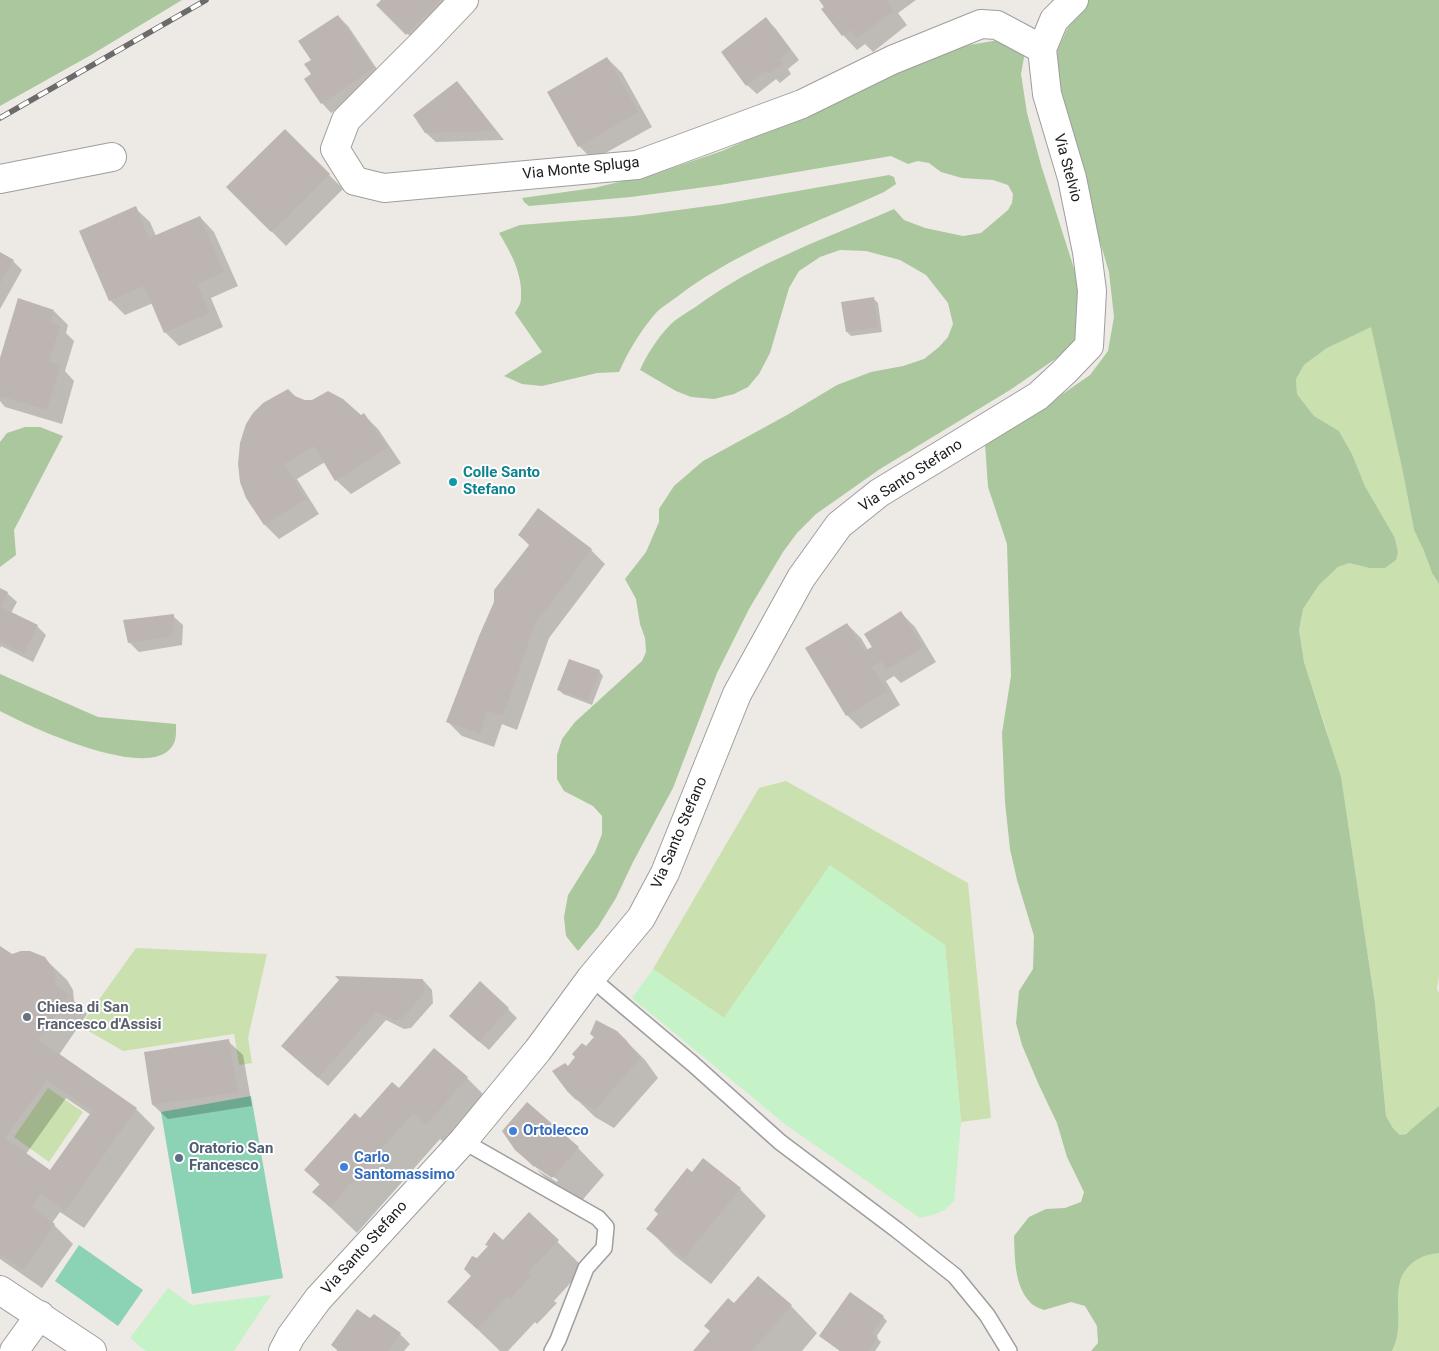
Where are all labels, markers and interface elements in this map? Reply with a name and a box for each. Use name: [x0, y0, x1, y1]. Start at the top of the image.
street label: Via Stelvio: [1049, 132, 1085, 204]
street label: Via Monte Spluga: [522, 154, 640, 184]
street label: Via Santo Stefano: [856, 436, 966, 516]
place label: Colle Santo Stefano: [463, 464, 540, 499]
marker: Colle Santo Stefano: [447, 476, 459, 488]
street label: Via Santo Stefano: [648, 775, 712, 891]
place label: Chiesa di San Francesco d'Assisi: [37, 999, 161, 1034]
marker: Chiesa di San Francesco d'Assisi: [21, 1011, 33, 1023]
place label: Ortolecco: [523, 1122, 589, 1140]
marker: Ortolecco: [507, 1125, 519, 1137]
place label: Oratorio San Francesco: [189, 1140, 273, 1175]
place label: Carlo Santomassimo: [354, 1149, 455, 1184]
marker: Oratorio San Francesco: [173, 1152, 185, 1164]
marker: Carlo Santomassimo: [338, 1161, 350, 1173]
street label: Via Santo Stefano: [318, 1198, 412, 1298]

